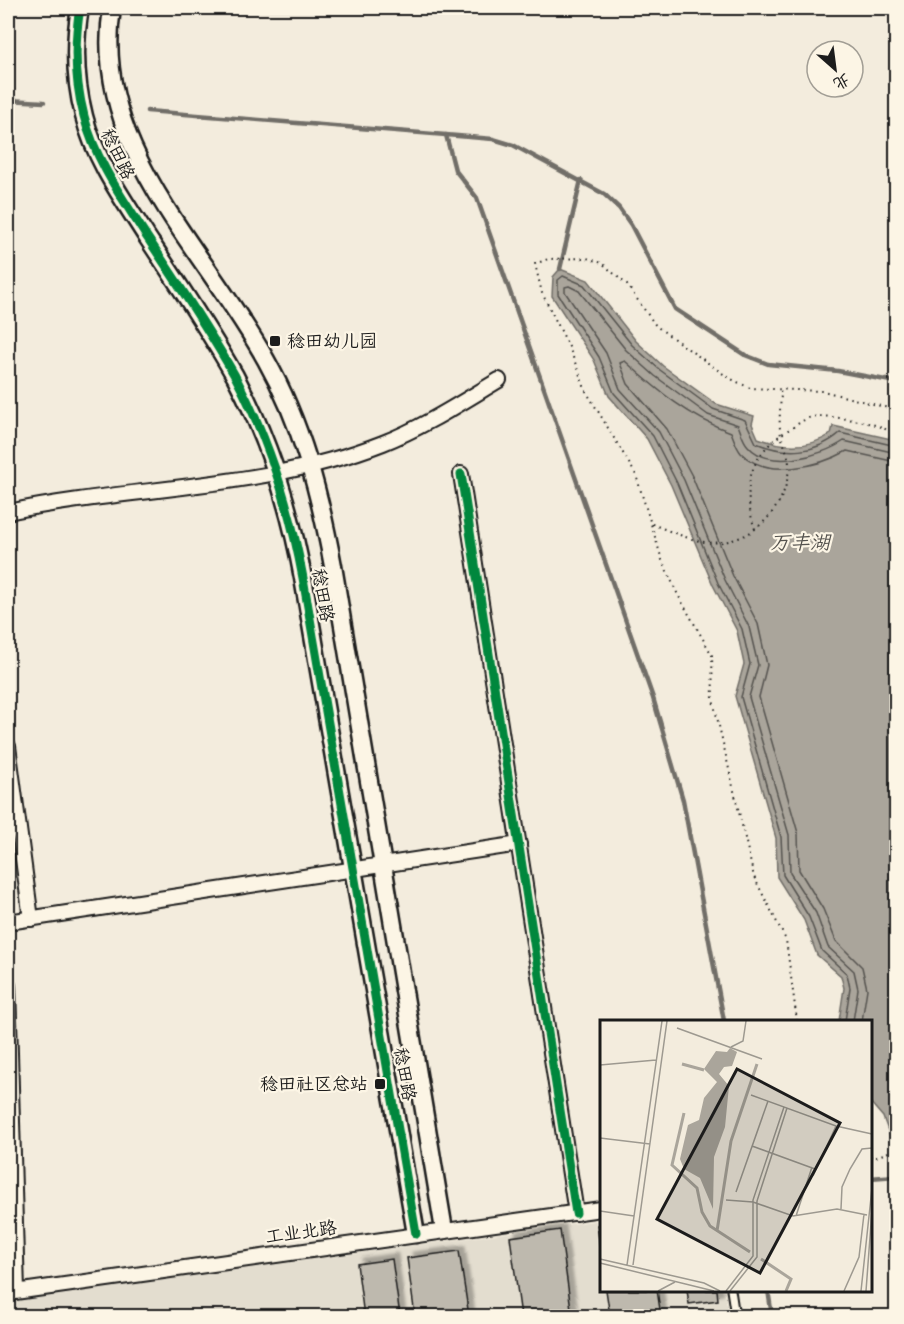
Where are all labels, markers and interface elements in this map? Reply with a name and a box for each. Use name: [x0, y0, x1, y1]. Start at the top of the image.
north arrow: [805, 39, 865, 99]
text: 北: [828, 65, 856, 98]
street label: 稔田路: [92, 123, 144, 185]
place label: 稔田幼儿园: [287, 325, 377, 357]
marker: 稔田幼儿园: [268, 334, 282, 348]
water label: 万丰湖: [770, 525, 832, 560]
street label: 稔田路: [303, 566, 343, 624]
inset map: [600, 1020, 871, 1291]
street label: 稔田路: [385, 1045, 425, 1103]
place label: 稔田社区总站: [260, 1068, 368, 1100]
marker: 稔田社区总站: [373, 1077, 387, 1091]
street label: 工业北路: [263, 1211, 339, 1253]

